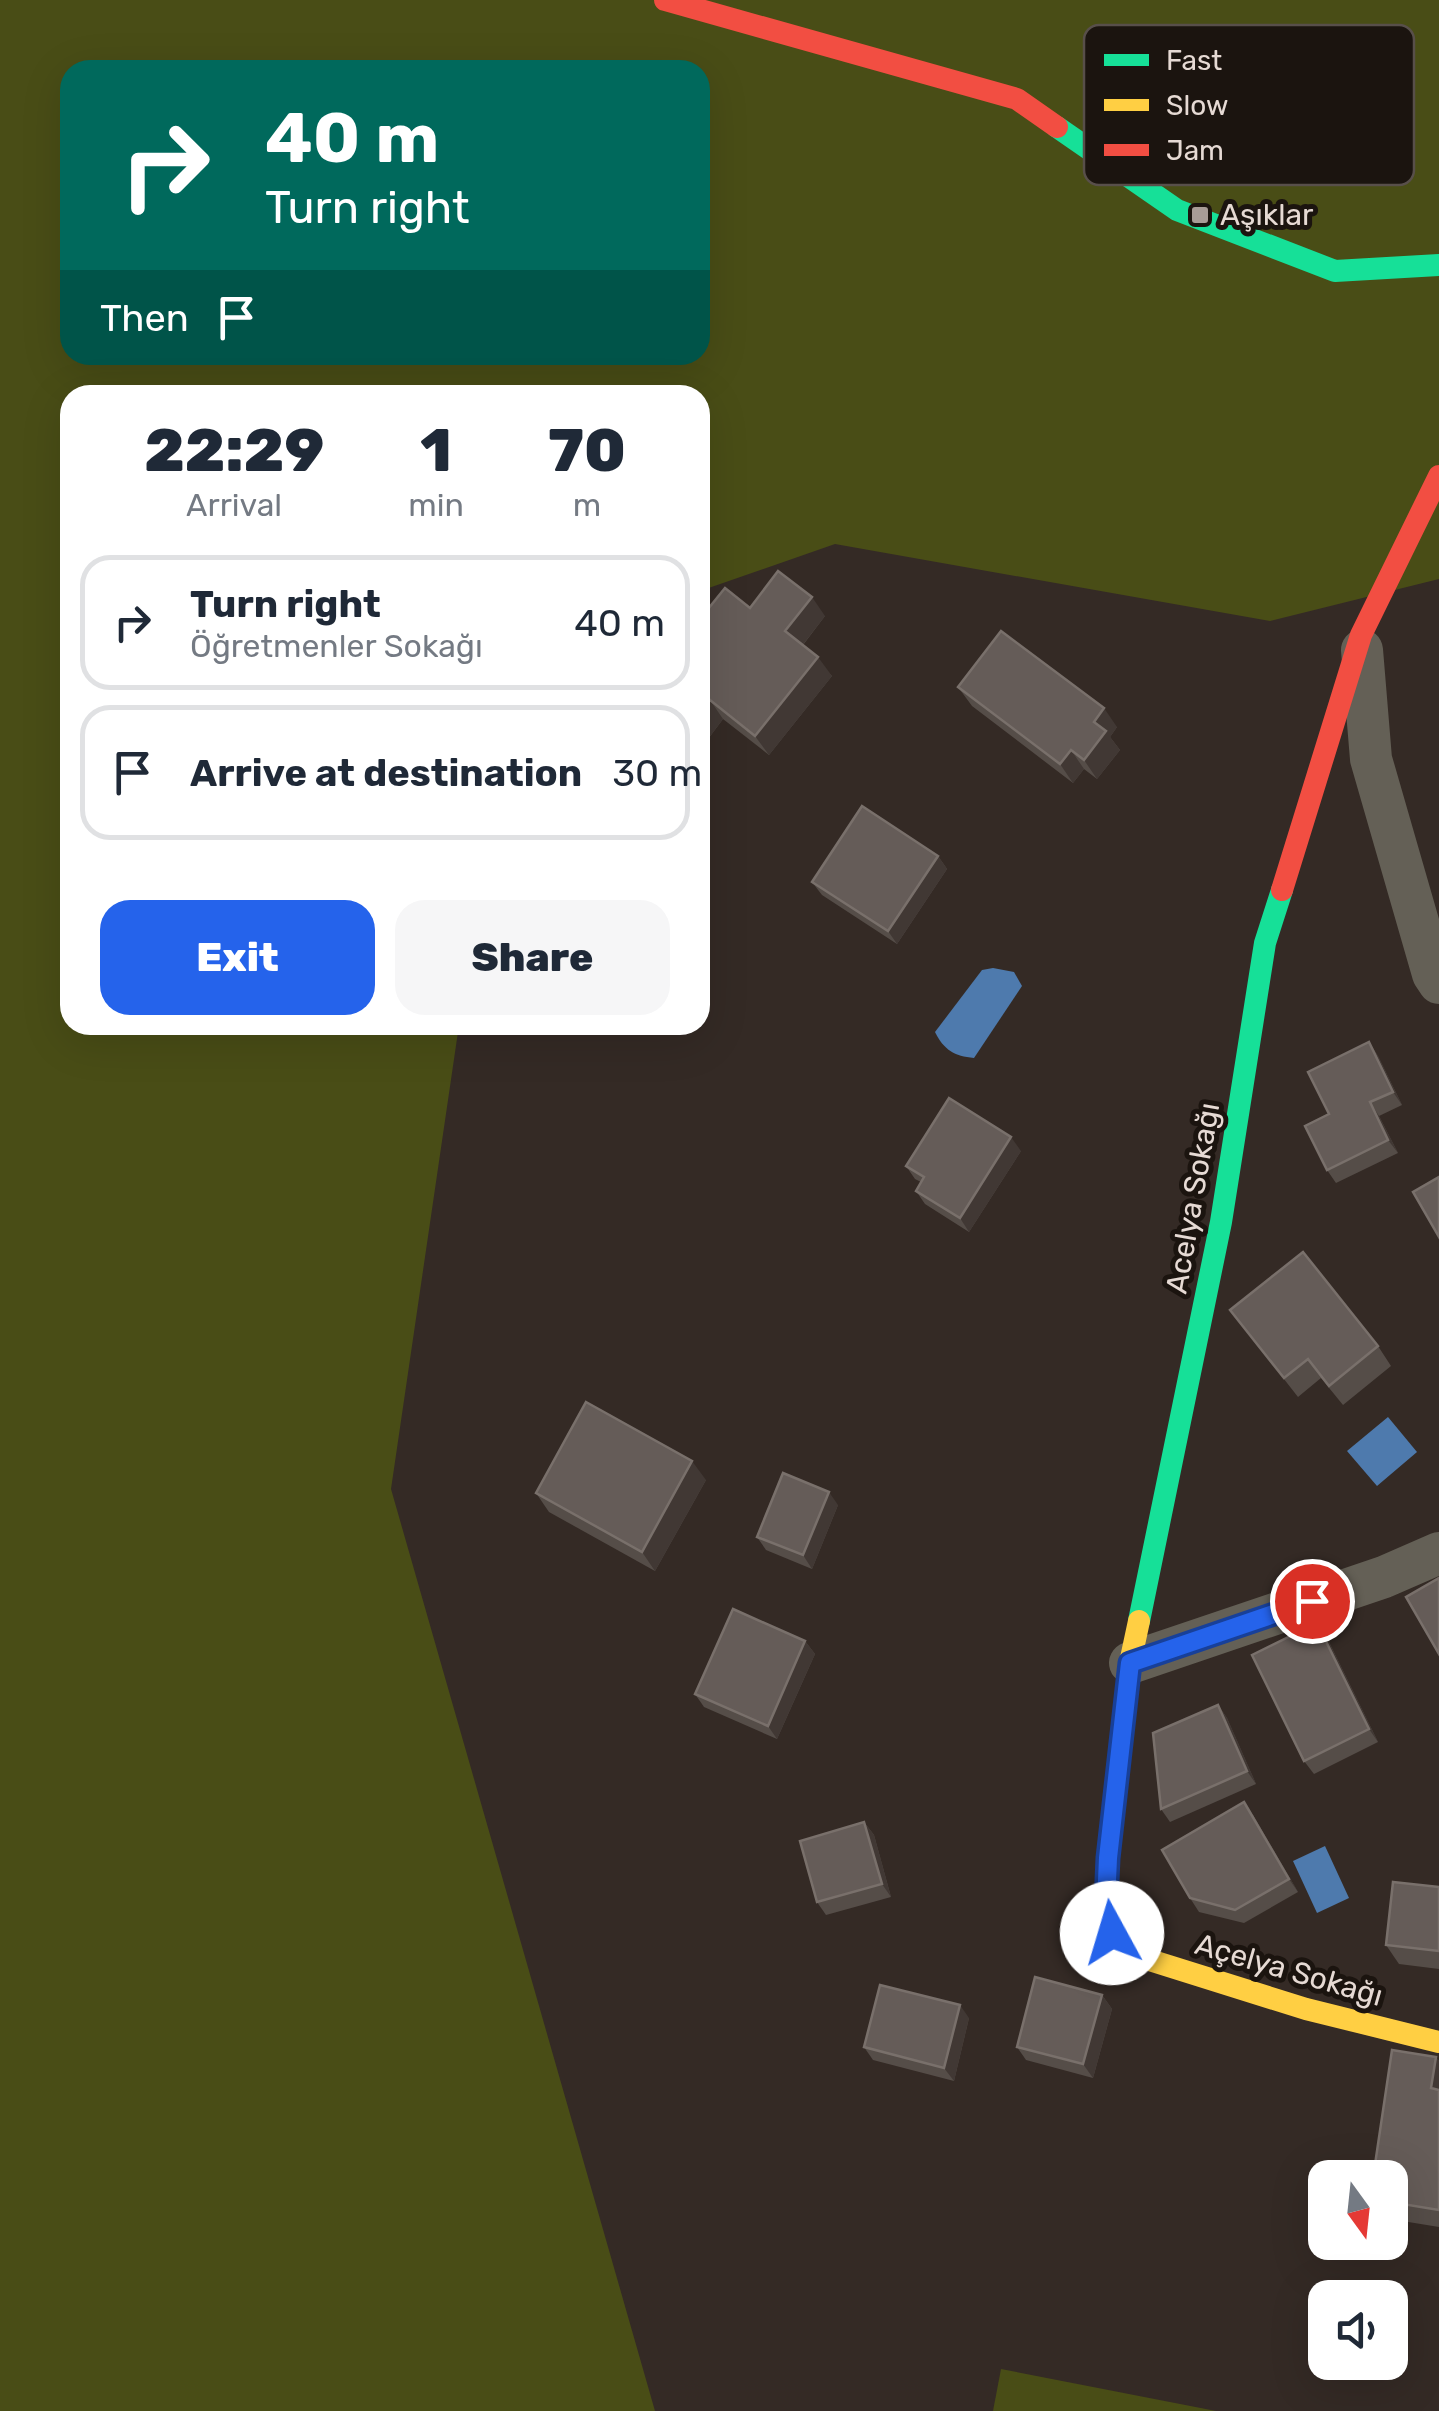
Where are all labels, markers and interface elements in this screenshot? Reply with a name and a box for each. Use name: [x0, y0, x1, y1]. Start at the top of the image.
legend: [1084, 25, 1414, 185]
text: Fast: [1166, 44, 1222, 77]
text: Slow: [1166, 89, 1228, 122]
text: 40 m: [265, 97, 439, 180]
icon: right: [100, 100, 230, 230]
text: Jam: [1166, 134, 1224, 167]
text: Turn right: [265, 181, 469, 234]
place label: Aşıklar: [1220, 197, 1314, 233]
marker: Aşıklar: [1189, 204, 1211, 226]
icon: arrive: [209, 290, 264, 345]
text: Then: [100, 295, 189, 341]
text: 22:29: [144, 415, 324, 486]
text: 1: [420, 415, 452, 486]
text: 70: [548, 415, 626, 486]
text: Arrival: [186, 486, 282, 524]
text: min: [408, 486, 464, 524]
text: m: [573, 486, 601, 524]
text: Turn right: [190, 581, 381, 627]
icon: right: [105, 595, 160, 650]
text: 40 m: [574, 600, 665, 646]
text: Öğretmenler Sokağı: [190, 627, 483, 665]
icon: arrive: [105, 745, 160, 800]
text: Arrive at destination: [190, 750, 582, 796]
text: 30 m: [612, 750, 702, 796]
button: Exit: [100, 900, 375, 1015]
button: Share: [395, 900, 670, 1015]
street label: Acelya Sokağı: [1158, 1100, 1228, 1296]
pin: [1270, 1559, 1355, 1644]
icon: arrive: [1285, 1574, 1340, 1629]
position arrow: [1060, 1881, 1164, 1985]
street label: Açelya Sokağı: [1191, 1926, 1387, 2014]
north arrow: [1308, 2160, 1408, 2260]
map controls: [1308, 2160, 1408, 2380]
button: sound: [1308, 2280, 1408, 2380]

